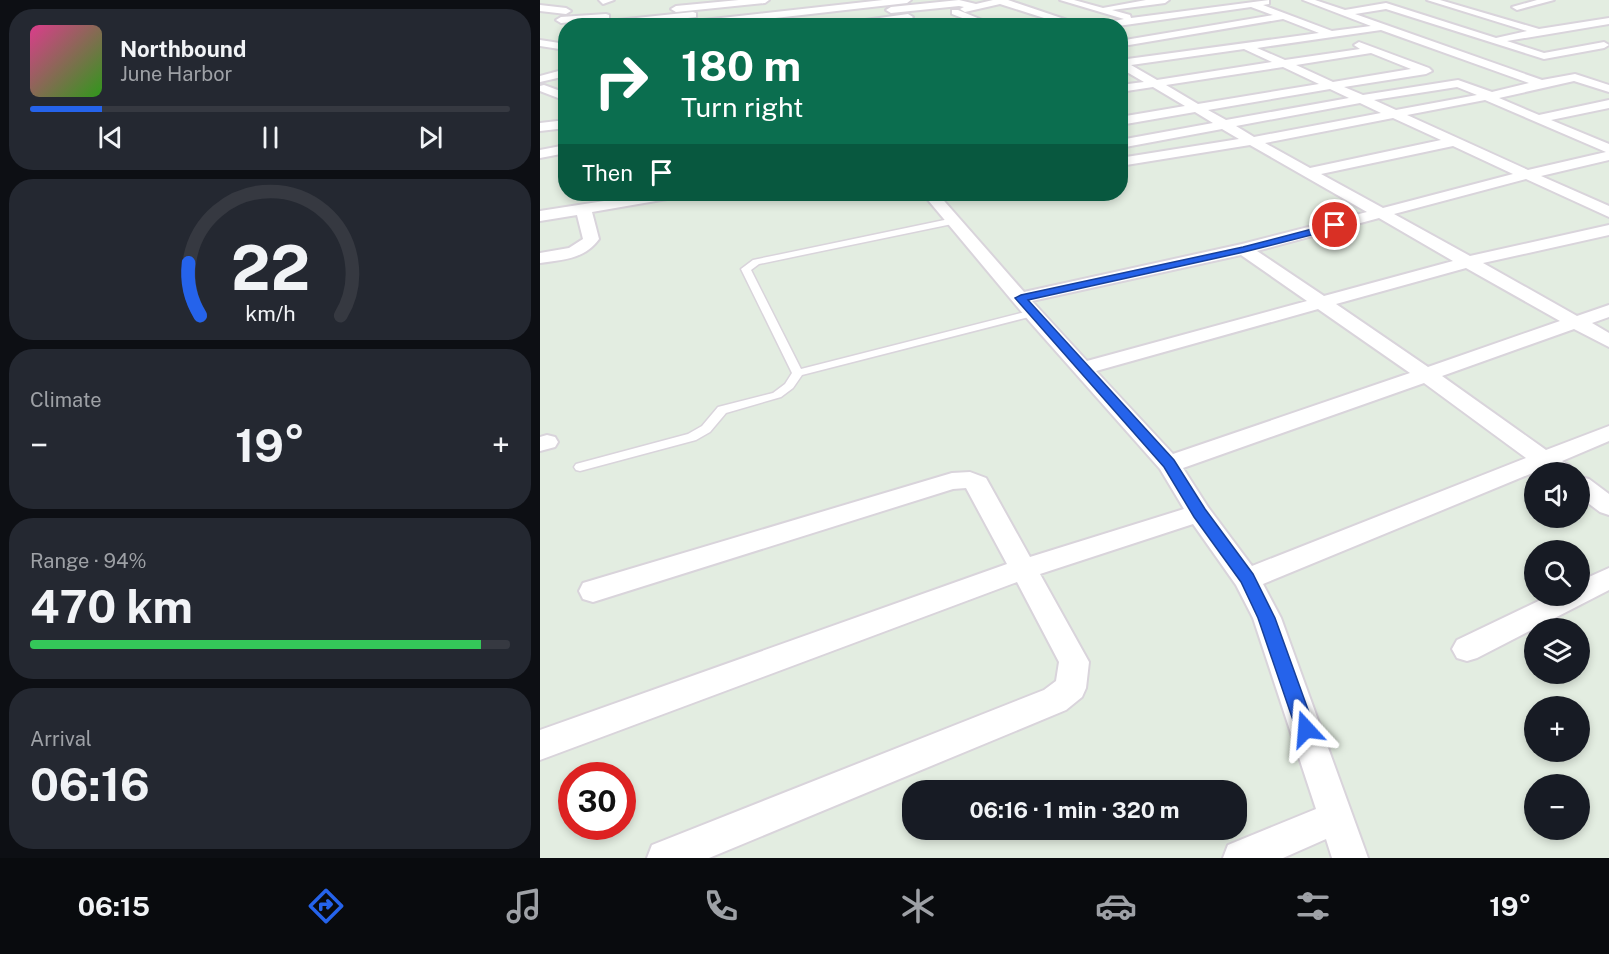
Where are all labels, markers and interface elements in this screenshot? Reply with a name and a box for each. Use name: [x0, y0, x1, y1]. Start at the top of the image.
text: Northbound: [120, 36, 246, 62]
text: 180 m: [681, 41, 801, 90]
icon: right: [582, 42, 660, 120]
text: June Harbor: [120, 62, 232, 86]
text: Turn right: [681, 91, 804, 123]
icon: previous: [94, 121, 127, 154]
icon: pause: [254, 121, 287, 154]
icon: next: [414, 121, 447, 154]
icon: arrive: [645, 156, 678, 189]
text: Then: [582, 160, 633, 186]
pin: [1309, 199, 1360, 250]
icon: arrive: [1318, 208, 1351, 241]
text: 22: [230, 231, 310, 304]
text: km/h: [245, 302, 295, 327]
text: Climate: [30, 388, 102, 412]
text: 19°: [235, 419, 305, 472]
text: −: [30, 426, 48, 464]
text: +: [492, 426, 510, 464]
map controls: [1524, 462, 1590, 840]
button: sound: [1524, 462, 1590, 528]
button: search: [1524, 540, 1590, 606]
text: Range · 94%: [30, 549, 147, 573]
text: 470 km: [30, 580, 193, 633]
button: layers: [1524, 618, 1590, 684]
button: +: [1524, 696, 1590, 762]
position arrow: [1274, 697, 1338, 761]
text: Arrival: [30, 727, 92, 751]
text: 06:16: [30, 758, 150, 811]
speed limit sign: 30: [558, 762, 636, 840]
button: −: [1524, 774, 1590, 840]
text: 06:16 · 1 min · 320 m: [969, 797, 1180, 823]
icon: directions: [305, 885, 347, 927]
icon: music: [503, 885, 545, 927]
icon: phone: [700, 885, 742, 927]
icon: climate: [897, 885, 939, 927]
icon: car: [1095, 885, 1137, 927]
icon: filters: [1292, 885, 1334, 927]
text: 06:15: [78, 890, 150, 922]
text: 19°: [1489, 890, 1531, 922]

